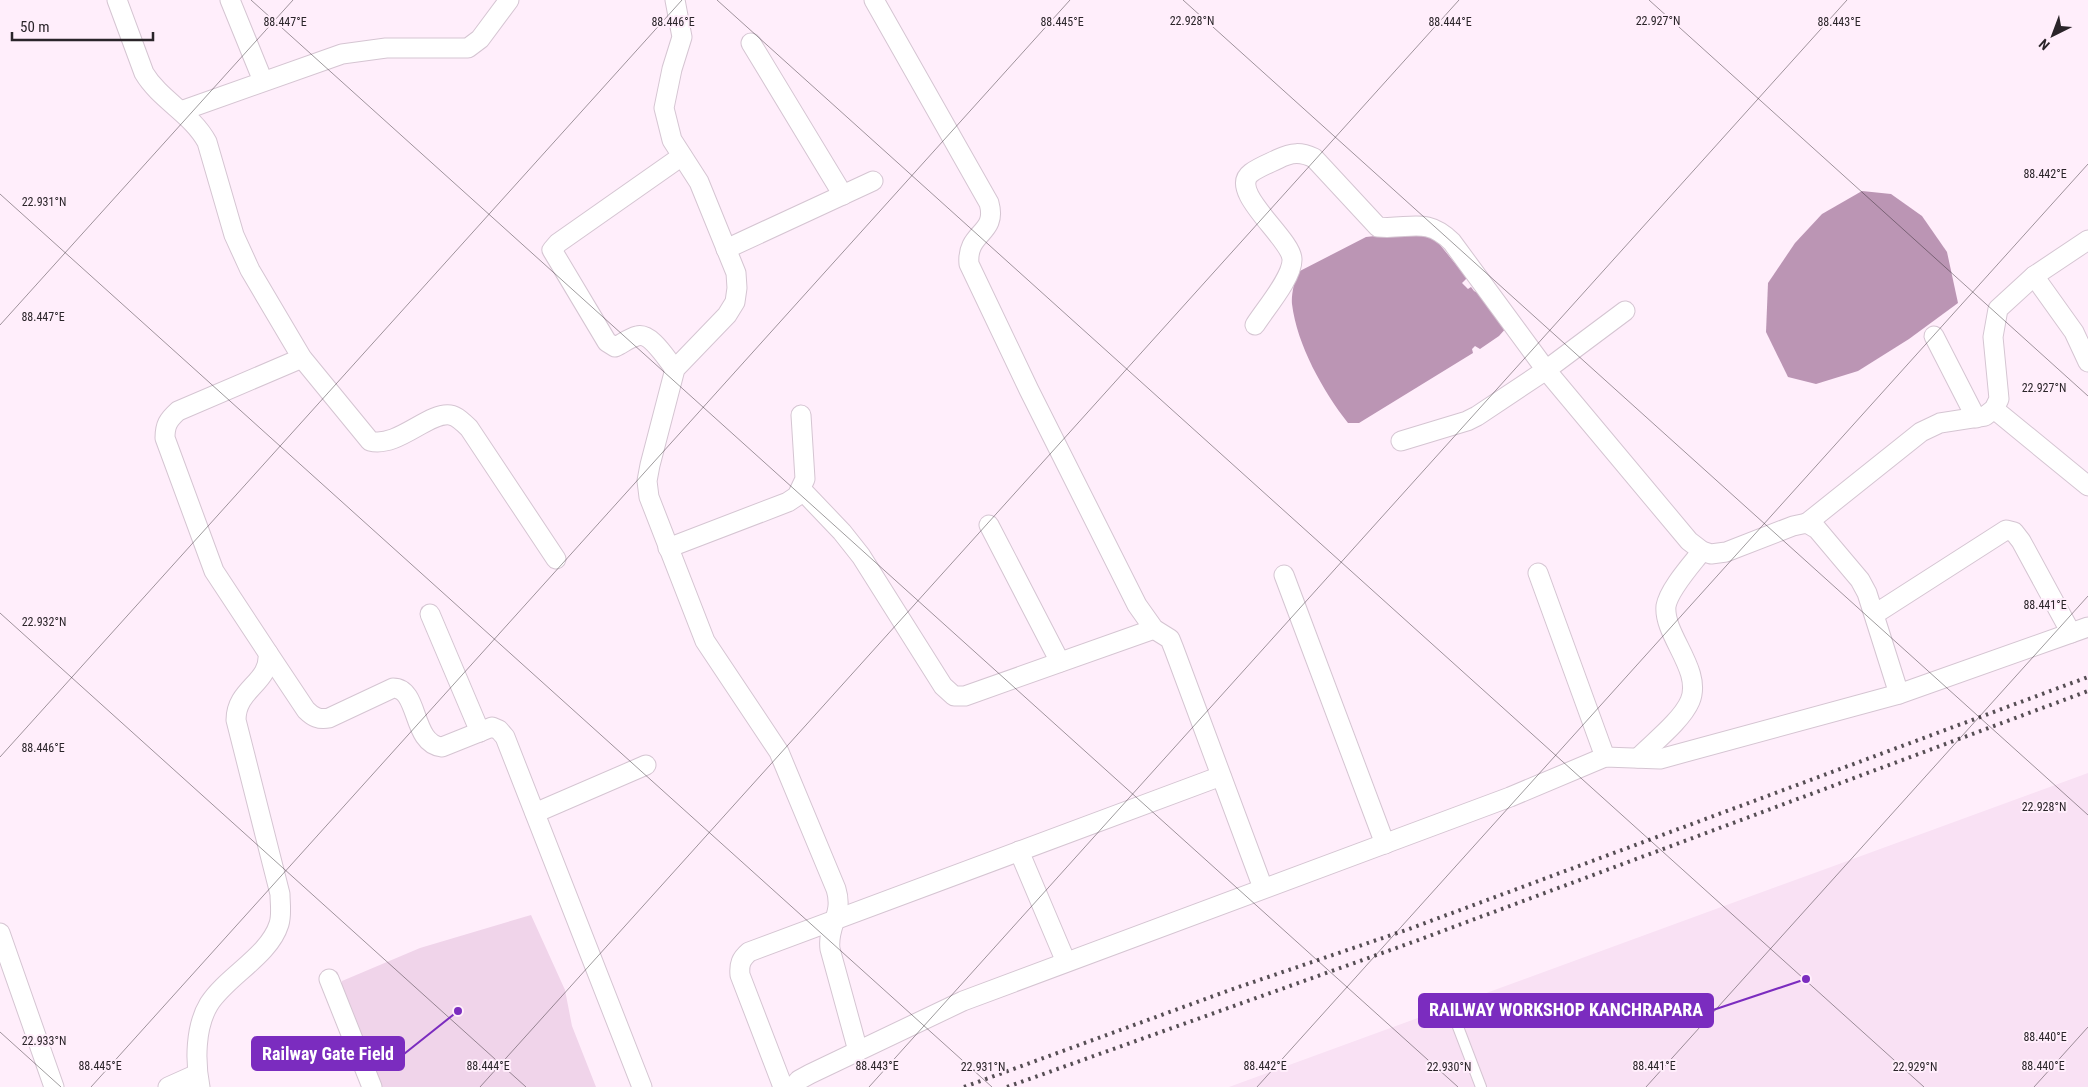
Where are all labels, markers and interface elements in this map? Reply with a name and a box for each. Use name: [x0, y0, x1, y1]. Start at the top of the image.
scale bar: [12, 10, 154, 42]
north arrow: [2028, 10, 2078, 60]
text: 22.928°N: [1170, 14, 1214, 28]
text: 22.927°N: [1636, 14, 1680, 28]
text: 88.447°E: [263, 15, 307, 29]
text: 88.446°E: [651, 15, 695, 29]
text: 88.445°E: [1040, 15, 1084, 29]
text: 88.444°E: [1428, 15, 1472, 29]
text: 88.443°E: [1817, 15, 1861, 29]
text: 50 m: [20, 18, 50, 36]
text: N: [2036, 36, 2053, 53]
text: 88.442°E: [2023, 167, 2067, 181]
text: 22.931°N: [22, 195, 66, 209]
text: 88.447°E: [21, 310, 65, 324]
text: 22.927°N: [2022, 381, 2066, 395]
text: 88.441°E: [2023, 598, 2067, 612]
text: 22.932°N: [22, 615, 66, 629]
text: 88.446°E: [21, 741, 65, 755]
text: 22.928°N: [2022, 800, 2066, 814]
callout: RAILWAY WORKSHOP KANCHRAPARA: [1419, 994, 1713, 1027]
text: RAILWAY WORKSHOP KANCHRAPARA: [1429, 999, 1703, 1020]
text: 88.440°E: [2023, 1030, 2067, 1044]
text: 22.933°N: [22, 1034, 66, 1048]
callout: Railway Gate Field: [252, 1037, 404, 1070]
text: Railway Gate Field: [262, 1043, 394, 1064]
text: 88.445°E: [78, 1059, 122, 1073]
text: 88.444°E: [466, 1059, 510, 1073]
text: 88.443°E: [855, 1059, 899, 1073]
text: 88.442°E: [1243, 1059, 1287, 1073]
text: 88.441°E: [1632, 1059, 1676, 1073]
text: 88.440°E: [2021, 1059, 2065, 1073]
text: 22.931°N: [961, 1060, 1005, 1074]
text: 22.930°N: [1427, 1060, 1471, 1074]
text: 22.929°N: [1893, 1060, 1937, 1074]

